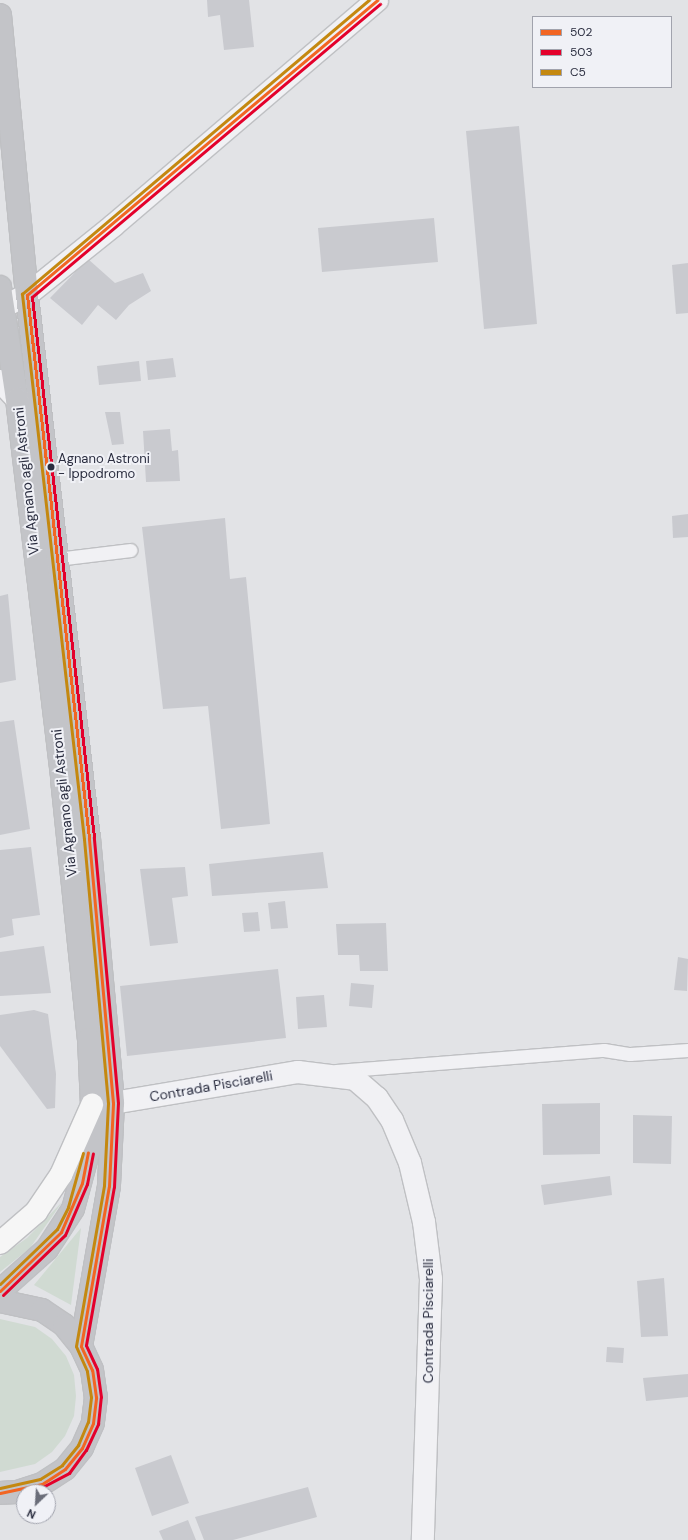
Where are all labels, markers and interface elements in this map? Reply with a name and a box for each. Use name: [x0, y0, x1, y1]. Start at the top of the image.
legend: [532, 16, 672, 88]
text: 502: [570, 24, 592, 40]
text: 503: [570, 44, 593, 60]
text: C5: [570, 64, 586, 80]
street label: Via Agnano agli Astroni: [10, 406, 42, 556]
place label: Agnano Astroni - Ippodromo: [58, 452, 150, 483]
marker: Agnano Astroni - Ippodromo: [46, 462, 56, 472]
street label: Via Agnano agli Astroni: [48, 728, 80, 878]
street label: Contrada Pisciarelli: [148, 1067, 274, 1105]
street label: Contrada Pisciarelli: [420, 1259, 436, 1383]
north arrow: [16, 1484, 56, 1524]
text: N: [25, 1506, 38, 1522]

